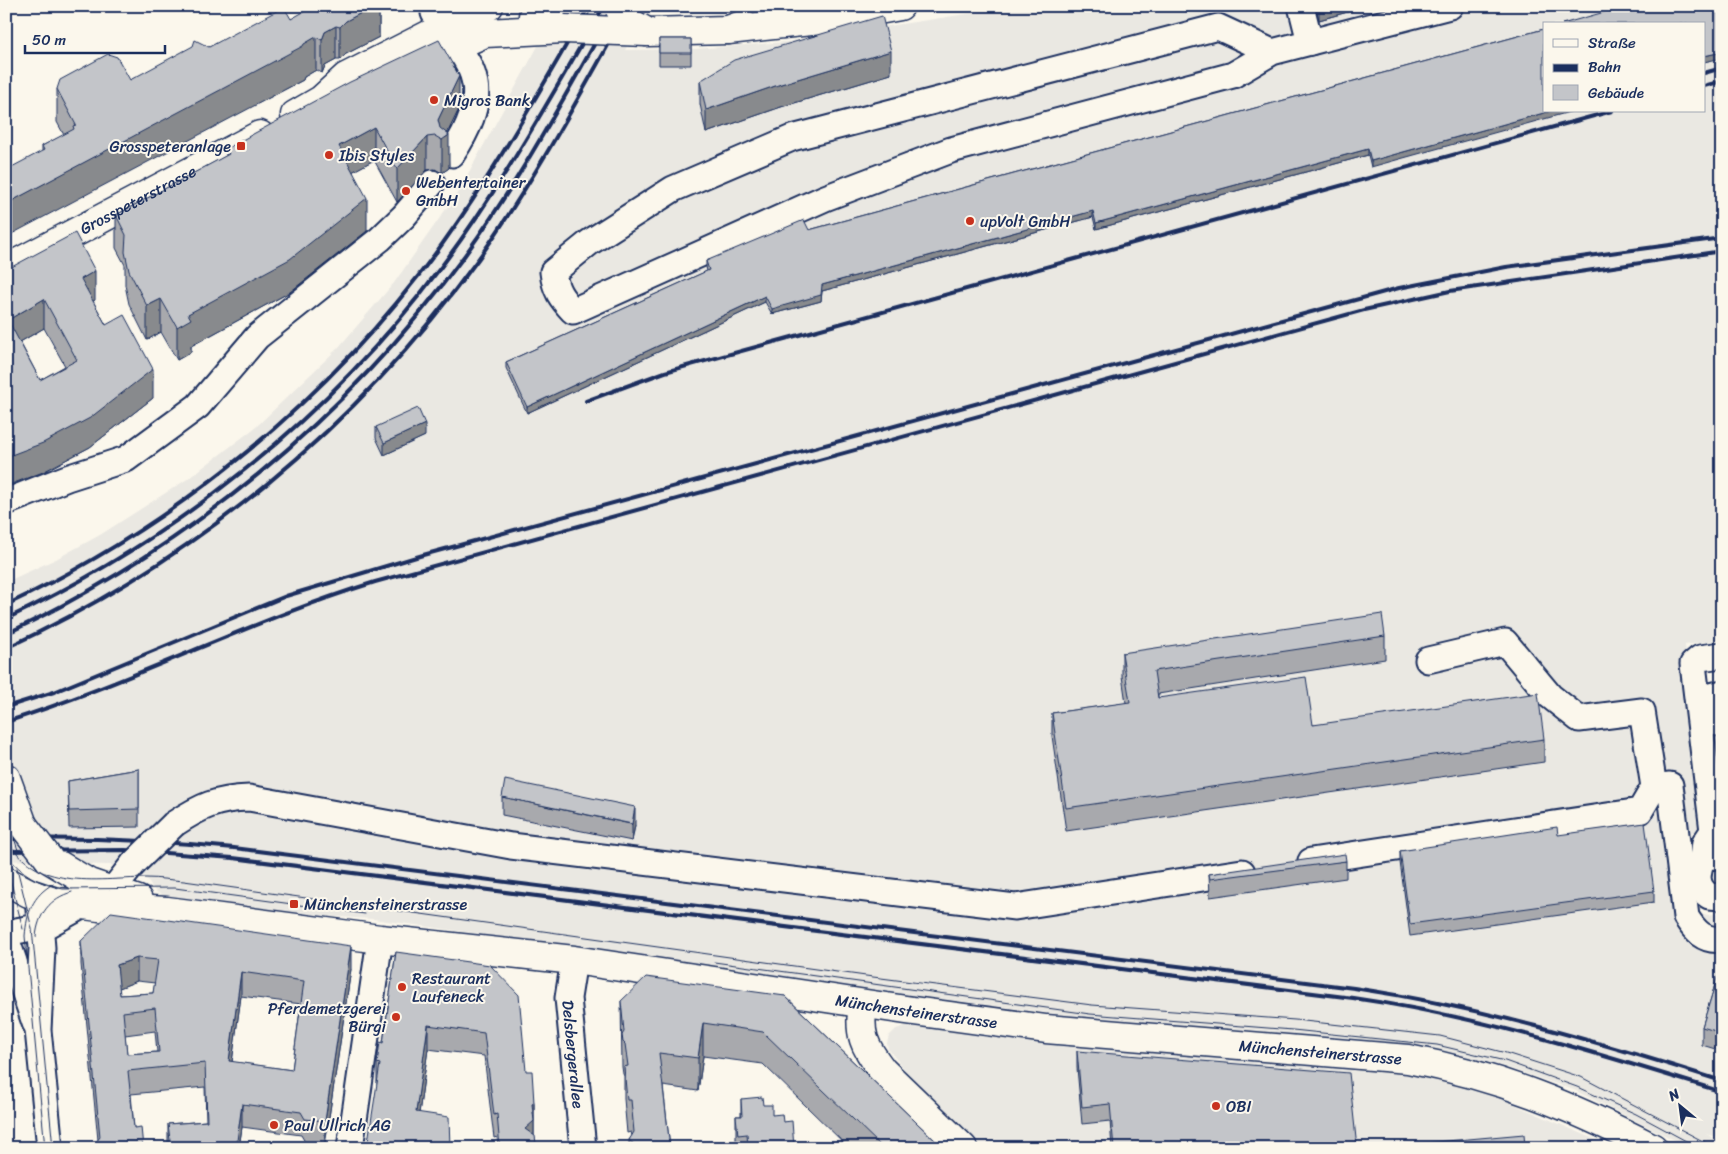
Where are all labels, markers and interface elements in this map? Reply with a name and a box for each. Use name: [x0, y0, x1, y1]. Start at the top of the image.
scale bar: [25, 22, 165, 54]
legend: [1543, 22, 1706, 112]
text: 50 m: [32, 27, 67, 53]
text: Straße: [1588, 30, 1636, 56]
text: Bahn: [1588, 54, 1621, 80]
text: Gebäude: [1588, 80, 1644, 106]
place label: Migros Bank: [444, 86, 531, 115]
marker: Migros Bank: [428, 94, 440, 106]
place label: Grosspeteranlage: [109, 132, 231, 161]
marker: Grosspeteranlage: [235, 140, 247, 152]
place label: Ibis Styles: [338, 141, 415, 170]
marker: Ibis Styles: [323, 149, 335, 161]
street label: Grosspeterstrasse: [74, 157, 201, 242]
place label: Webentertainer GmbH: [416, 168, 527, 215]
marker: Webentertainer GmbH: [400, 185, 412, 197]
place label: upVolt GmbH: [980, 207, 1071, 236]
marker: upVolt GmbH: [964, 215, 976, 227]
place label: Münchensteinerstrasse: [304, 890, 467, 919]
marker: Münchensteinerstrasse: [288, 898, 300, 910]
place label: Restaurant Laufeneck: [412, 964, 491, 1011]
marker: Restaurant Laufeneck: [396, 981, 408, 993]
street label: Münchensteinerstrasse: [834, 985, 1000, 1037]
place label: Pferdemetzgerei Bürgi: [268, 994, 387, 1041]
street label: Delsbergerallee: [554, 999, 593, 1110]
marker: Pferdemetzgerei Bürgi: [390, 1011, 402, 1023]
street label: Münchensteinerstrasse: [1238, 1031, 1403, 1073]
north arrow: [1656, 1082, 1706, 1132]
text: N: [1663, 1082, 1685, 1109]
place label: OBI: [1226, 1092, 1251, 1121]
marker: OBI: [1210, 1100, 1222, 1112]
place label: Paul Ullrich AG: [284, 1111, 391, 1140]
marker: Paul Ullrich AG: [268, 1119, 280, 1131]

